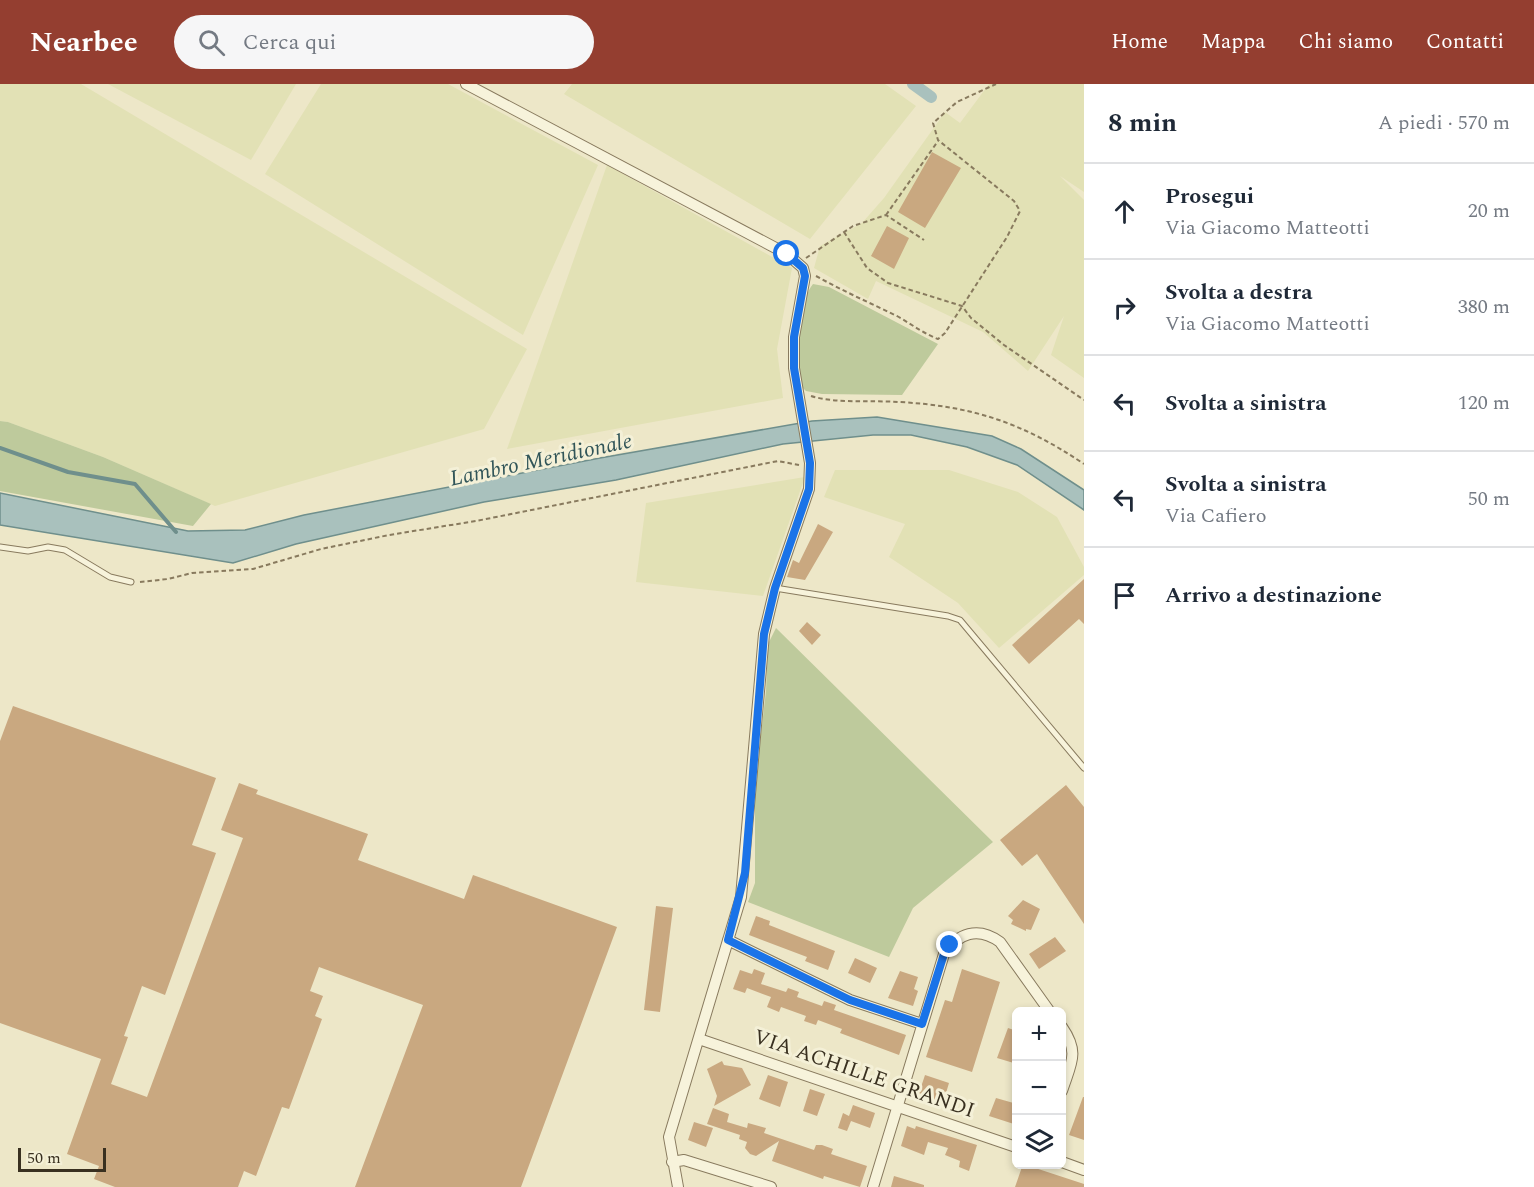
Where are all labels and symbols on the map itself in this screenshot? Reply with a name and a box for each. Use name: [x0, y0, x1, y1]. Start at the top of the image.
route start: [773, 240, 799, 266]
water label: Lambro Meridionale: [447, 425, 635, 495]
route end: [936, 931, 962, 957]
street label: VIA ACHILLE GRANDI: [749, 1021, 979, 1127]
scale bar: [18, 1145, 106, 1172]

